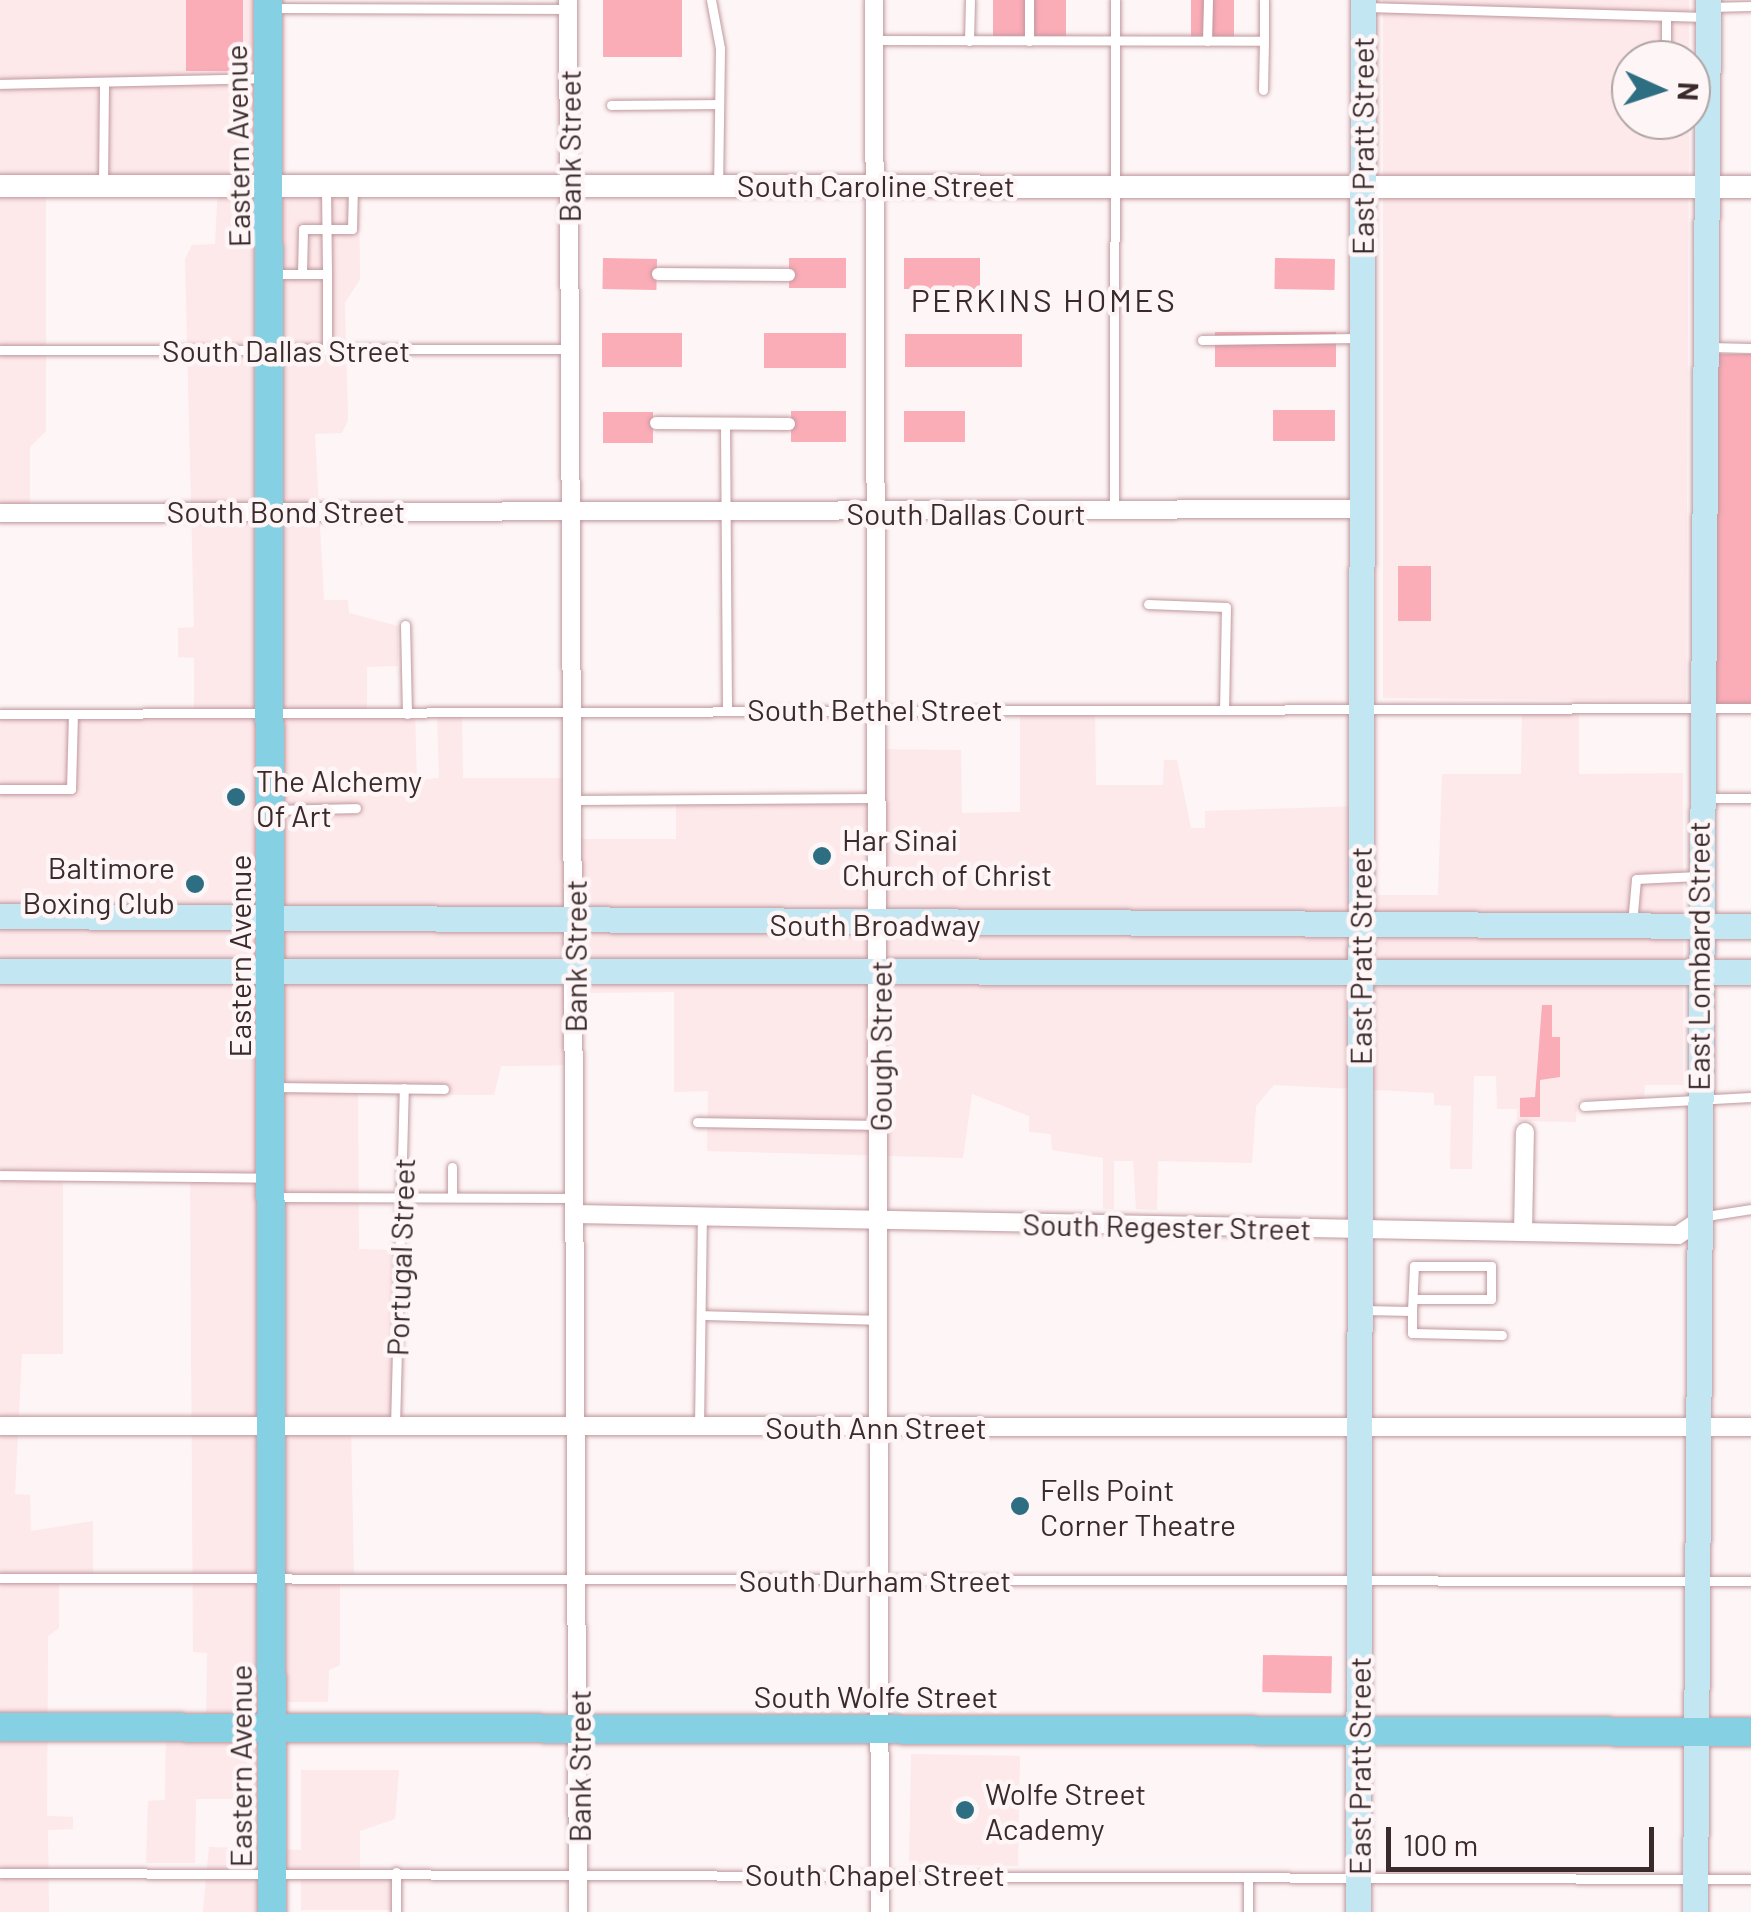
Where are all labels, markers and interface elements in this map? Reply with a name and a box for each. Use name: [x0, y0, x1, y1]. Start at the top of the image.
street label: East Pratt Street: [1344, 37, 1380, 255]
north arrow: [1611, 40, 1711, 140]
street label: Eastern Avenue: [217, 44, 257, 248]
street label: Bank Street: [551, 69, 587, 223]
text: N: [1671, 81, 1706, 102]
street label: South Caroline Street: [737, 167, 1015, 203]
district label: PERKINS HOMES: [911, 280, 1177, 318]
street label: South Dallas Street: [162, 332, 410, 368]
street label: South Bond Street: [167, 493, 405, 529]
street label: South Dallas Court: [846, 495, 1086, 531]
street label: South Bethel Street: [747, 691, 1003, 727]
place label: The Alchemy Of Art: [256, 762, 422, 832]
marker: The Alchemy Of Art: [225, 786, 247, 808]
place label: Har Sinai Church of Christ: [842, 821, 1052, 892]
street label: East Lombard Street: [1680, 821, 1716, 1091]
marker: Har Sinai Church of Christ: [811, 845, 833, 867]
street label: East Pratt Street: [1342, 847, 1378, 1065]
place label: Baltimore Boxing Club: [22, 849, 175, 920]
street label: Eastern Avenue: [221, 855, 257, 1057]
marker: Baltimore Boxing Club: [184, 873, 206, 895]
street label: Bank Street: [557, 879, 593, 1033]
street label: South Broadway: [770, 906, 980, 942]
street label: Gough Street: [862, 961, 898, 1131]
street label: Portugal Street: [379, 1157, 421, 1357]
street label: South Regester Street: [1022, 1205, 1312, 1247]
street label: South Ann Street: [765, 1409, 987, 1445]
place label: Fells Point Corner Theatre: [1040, 1471, 1236, 1542]
marker: Fells Point Corner Theatre: [1009, 1495, 1031, 1517]
street label: South Durham Street: [739, 1562, 1011, 1598]
street label: East Pratt Street: [1341, 1657, 1377, 1875]
street label: Eastern Avenue: [222, 1665, 258, 1867]
street label: South Wolfe Street: [754, 1678, 998, 1714]
street label: Bank Street: [561, 1689, 597, 1843]
place label: Wolfe Street Academy: [985, 1775, 1146, 1846]
marker: Wolfe Street Academy: [954, 1799, 976, 1821]
scale bar: [1391, 1807, 1658, 1869]
text: 100 m: [1403, 1826, 1478, 1862]
street label: South Chapel Street: [745, 1856, 1005, 1892]

